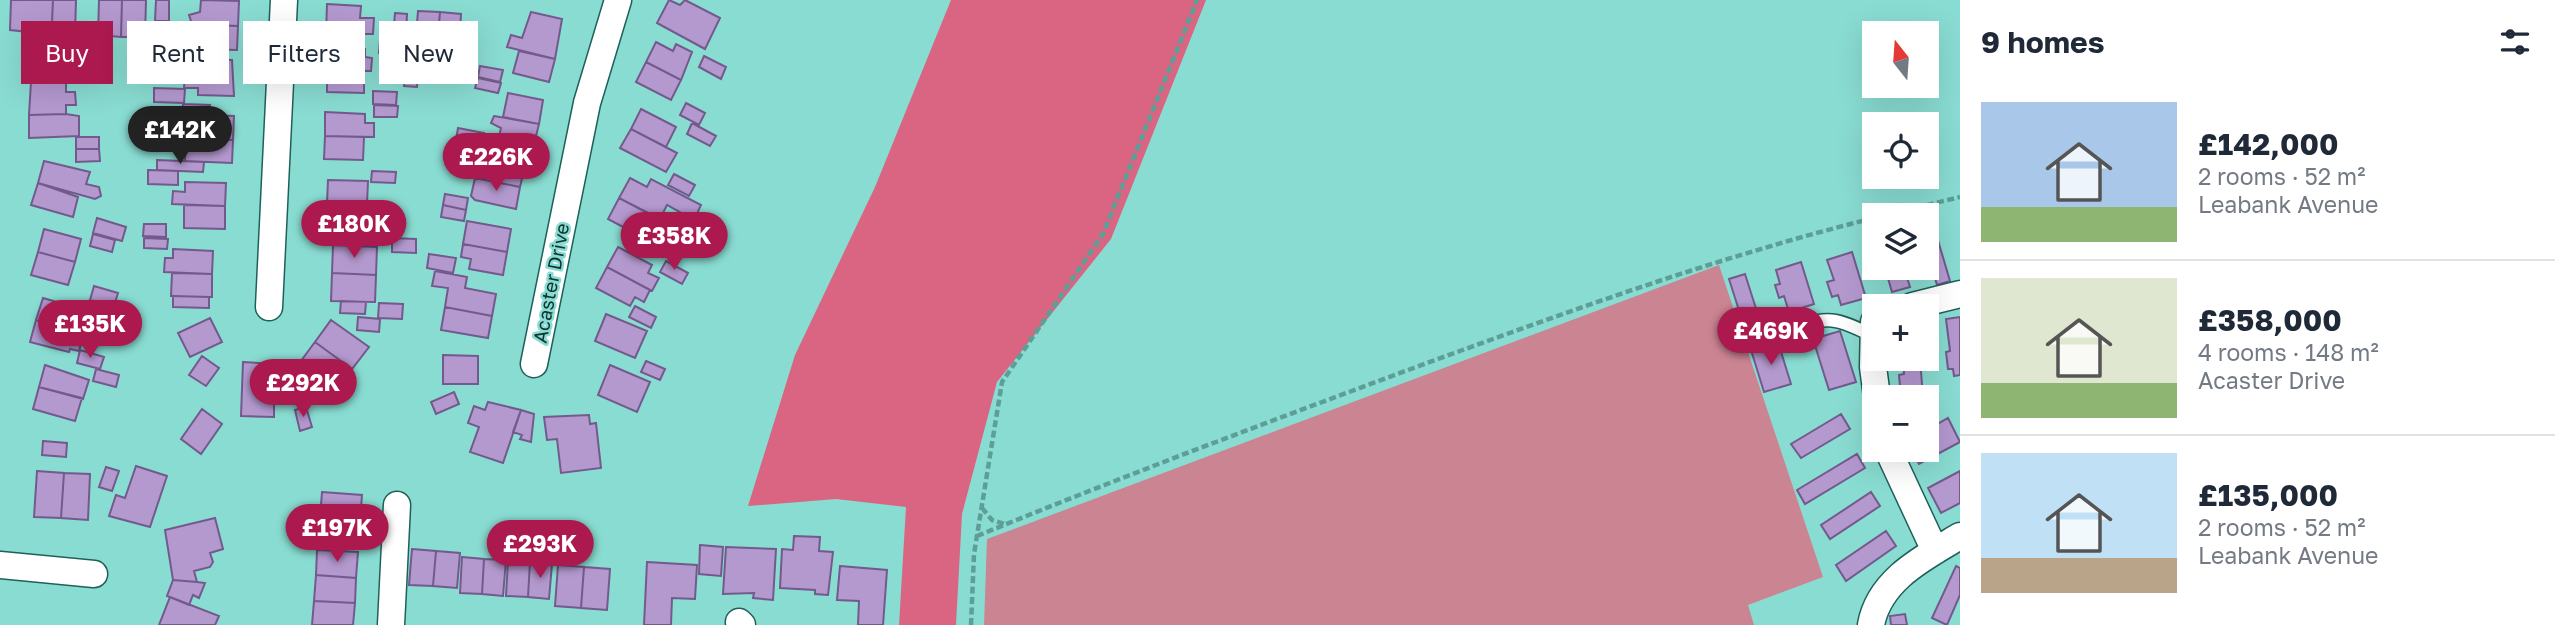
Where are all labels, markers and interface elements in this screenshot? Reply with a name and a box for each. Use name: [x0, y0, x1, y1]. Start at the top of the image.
chip: Buy: [21, 21, 113, 84]
chip: Rent: [127, 21, 229, 84]
chip: Filters: [243, 21, 365, 84]
chip: New: [379, 21, 478, 84]
north arrow: [1862, 21, 1939, 98]
map controls: [1862, 21, 1939, 462]
icon: filters: [2496, 23, 2534, 61]
text: 9 homes: [1981, 24, 2104, 60]
pin: £142K: [131, 106, 229, 166]
button: locate: [1862, 112, 1939, 189]
text: £142K: [144, 115, 216, 143]
text: £142,000: [2198, 126, 2338, 162]
icon: home: [2037, 130, 2121, 214]
pin: £226K: [447, 134, 545, 193]
text: £226K: [459, 142, 533, 170]
text: 2 rooms · 52 m²: [2198, 162, 2365, 190]
text: Leabank Avenue: [2198, 190, 2378, 218]
pin: £180K: [305, 201, 403, 260]
button: layers: [1862, 203, 1939, 280]
text: £180K: [317, 209, 391, 237]
pin: £358K: [625, 212, 723, 272]
street label: Acaster Drive: [528, 221, 573, 345]
text: £358K: [637, 221, 711, 249]
button: +: [1862, 294, 1939, 371]
pin: £135K: [41, 300, 139, 360]
text: £358,000: [2198, 302, 2342, 338]
icon: home: [2037, 306, 2121, 390]
pin: £469K: [1722, 308, 1820, 367]
text: £135K: [54, 309, 126, 337]
text: £469K: [1733, 316, 1809, 344]
text: 4 rooms · 148 m²: [2198, 338, 2379, 366]
pin: £292K: [254, 360, 352, 419]
text: Acaster Drive: [2198, 366, 2345, 394]
text: £292K: [266, 368, 340, 396]
button: −: [1862, 385, 1939, 462]
text: £135,000: [2198, 477, 2338, 513]
icon: home: [2037, 481, 2121, 565]
pin: £197K: [288, 504, 386, 564]
text: £197K: [302, 513, 372, 541]
text: 2 rooms · 52 m²: [2198, 513, 2365, 541]
pin: £293K: [491, 520, 589, 580]
text: £293K: [503, 529, 577, 557]
text: Leabank Avenue: [2198, 541, 2378, 569]

